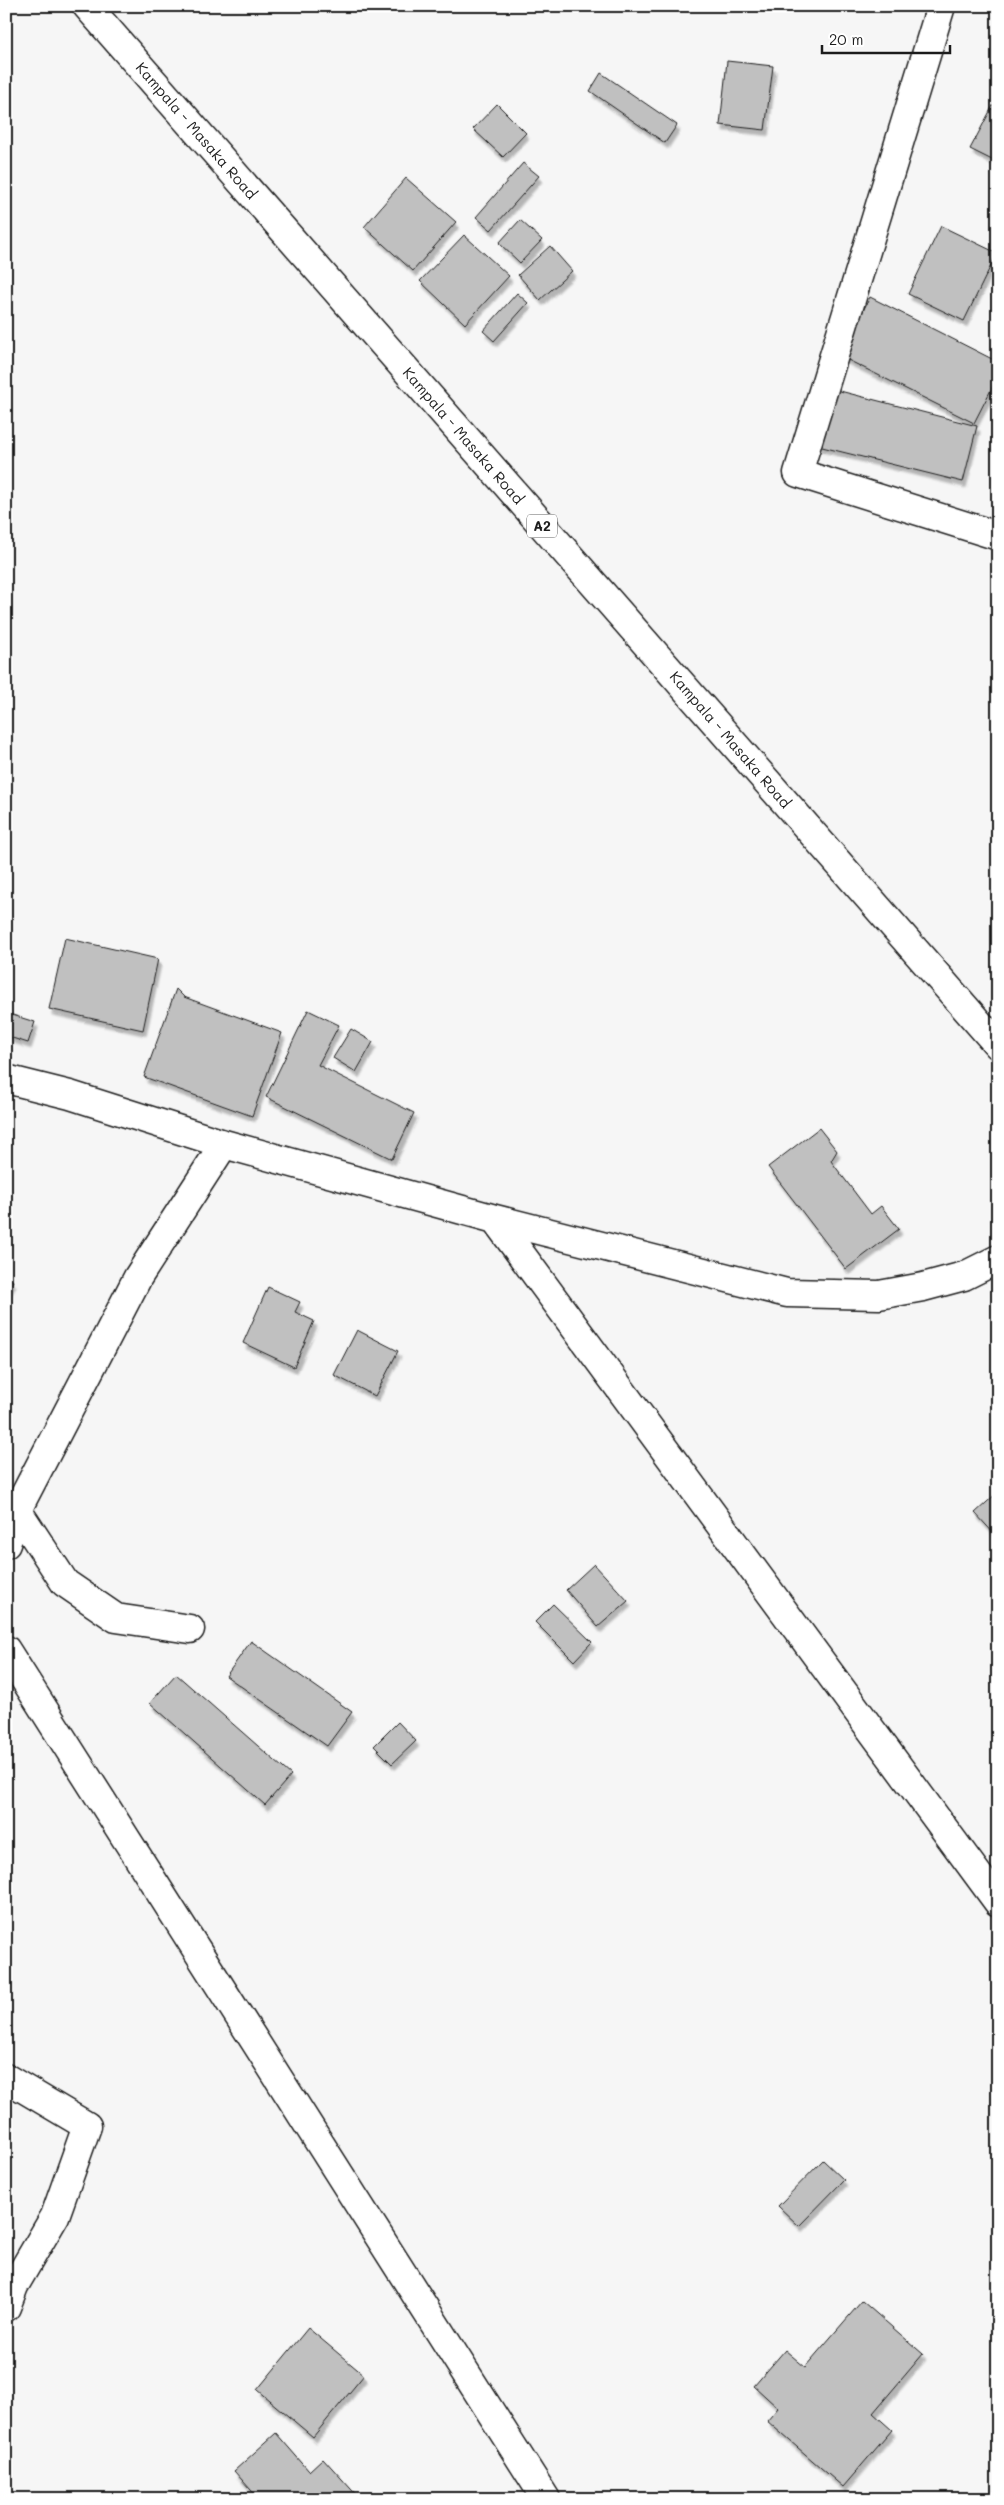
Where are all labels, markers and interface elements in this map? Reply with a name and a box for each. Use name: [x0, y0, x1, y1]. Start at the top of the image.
scale bar: [822, 22, 949, 54]
text: 20 m: [829, 29, 863, 49]
street label: Kampala - Masaka Road: [132, 58, 262, 203]
street label: Kampala - Masaka Road: [399, 363, 529, 508]
road number: A2: [527, 514, 557, 538]
street label: Kampala - Masaka Road: [666, 667, 796, 812]

